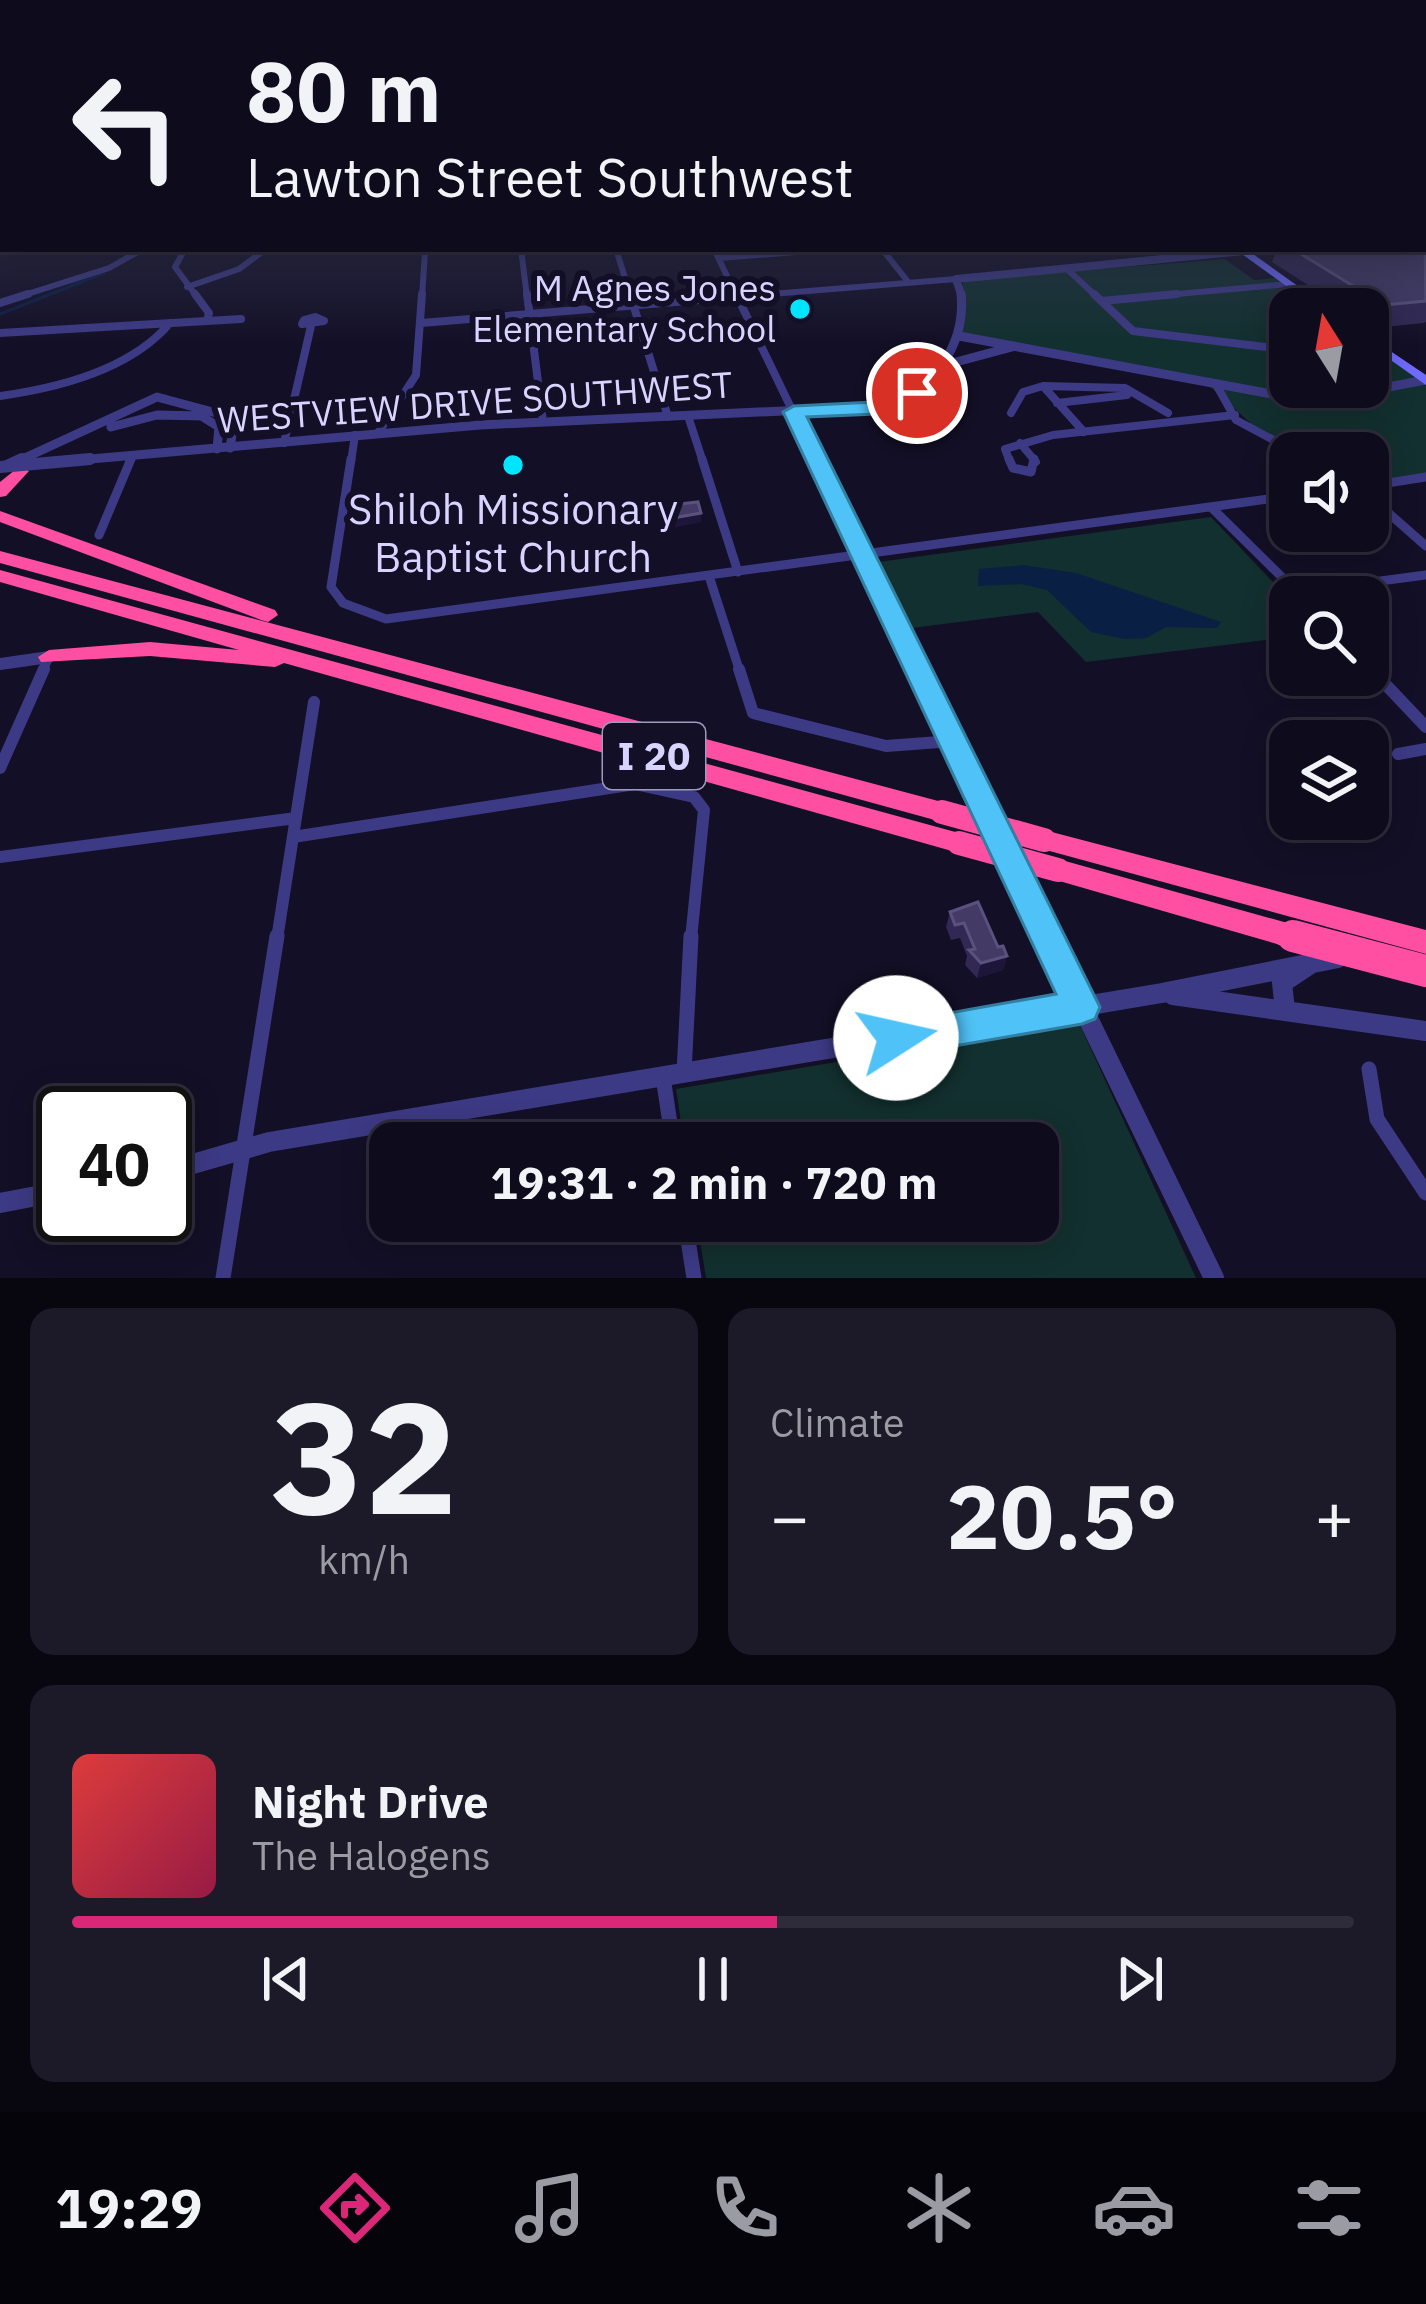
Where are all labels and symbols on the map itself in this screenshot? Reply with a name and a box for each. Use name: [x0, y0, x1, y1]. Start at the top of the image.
place label: M Agnes Jones Elementary School: [472, 264, 776, 352]
north arrow: [1269, 288, 1389, 408]
marker: M Agnes Jones Elementary School: [787, 296, 813, 322]
pin: [866, 342, 968, 444]
street label: WESTVIEW DRIVE SOUTHWEST: [216, 360, 734, 443]
marker: Shiloh Missionary Baptist Church: [500, 452, 526, 478]
place label: Shiloh Missionary Baptist Church: [348, 481, 678, 584]
road number: I 20: [603, 723, 705, 789]
position arrow: [833, 975, 959, 1101]
speed limit sign: 40: [36, 1086, 192, 1242]

